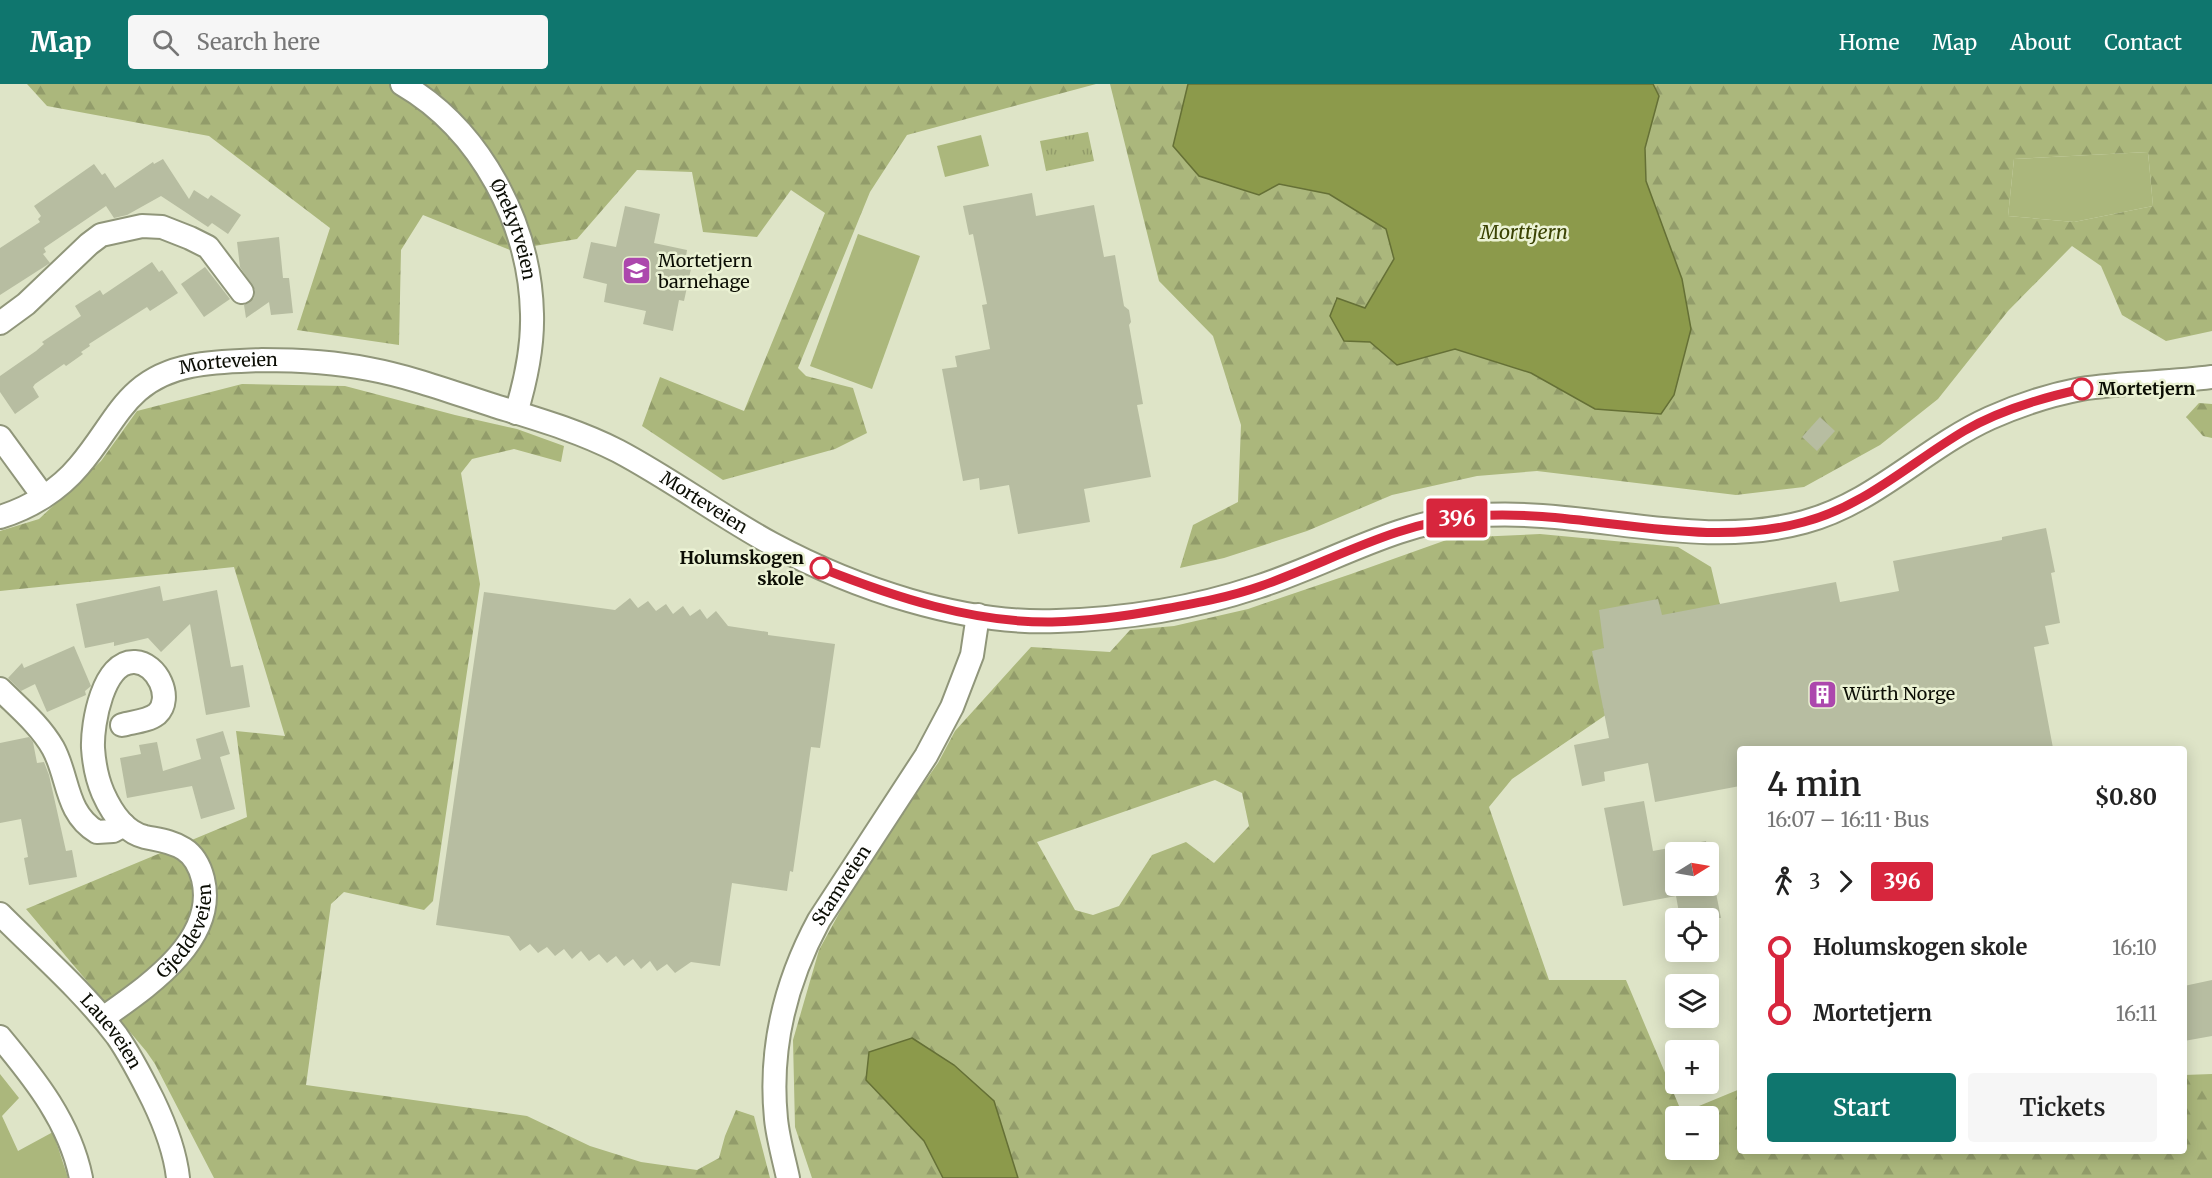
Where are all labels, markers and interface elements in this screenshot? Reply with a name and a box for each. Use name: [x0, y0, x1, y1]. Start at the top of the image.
search box: [128, 15, 548, 69]
text: Map: [30, 24, 92, 60]
icon: search: [149, 26, 182, 59]
text: Search here: [197, 28, 320, 56]
text: Home: [1839, 29, 1899, 56]
text: Map: [1932, 29, 1977, 56]
text: About: [2010, 29, 2071, 56]
text: Contact: [2104, 29, 2182, 56]
street label: Ørekytveien: [485, 175, 541, 282]
water label: Morttjern: [1479, 219, 1568, 244]
place label: Mortetjern barnehage: [657, 249, 752, 293]
school or university icon: Mortetjern barnehage: [621, 255, 653, 287]
street label: Morteveien: [177, 348, 278, 379]
place label: Mortetjern: [2098, 377, 2195, 400]
marker: Mortetjern: [2071, 378, 2093, 400]
street label: Morteveien: [656, 466, 752, 538]
line badge: 396: [1422, 498, 1492, 538]
text: 396: [1438, 505, 1476, 532]
place label: Holumskogen skole: [680, 546, 804, 590]
marker: Holumskogen skole: [810, 557, 832, 579]
building icon: Würth Norge: [1806, 678, 1838, 710]
place label: Würth Norge: [1842, 682, 1955, 705]
text: 4 min: [1767, 764, 1861, 805]
text: $0.80: [2095, 783, 2157, 811]
text: 16:07 – 16:11 · Bus: [1767, 807, 1929, 832]
street label: Stamveien: [806, 841, 876, 930]
north arrow: [1665, 842, 1719, 896]
map controls: [1665, 842, 1719, 1160]
icon: walk: [1767, 865, 1800, 898]
icon: forward: [1829, 865, 1862, 898]
text: 396: [1883, 868, 1921, 895]
text: 3: [1809, 869, 1820, 894]
street label: Gjeddeveien: [151, 883, 216, 983]
button: locate: [1665, 908, 1719, 962]
text: Holumskogen skole: [1813, 933, 2027, 961]
text: 16:10: [2112, 935, 2157, 960]
button: layers: [1665, 974, 1719, 1028]
street label: Laueveien: [76, 989, 147, 1073]
text: Mortetjern: [1813, 999, 1932, 1027]
text: 16:11: [2116, 1001, 2157, 1026]
button: +: [1665, 1040, 1719, 1094]
button: Start: [1767, 1073, 1956, 1142]
button: Tickets: [1968, 1073, 2157, 1142]
button: −: [1665, 1106, 1719, 1160]

